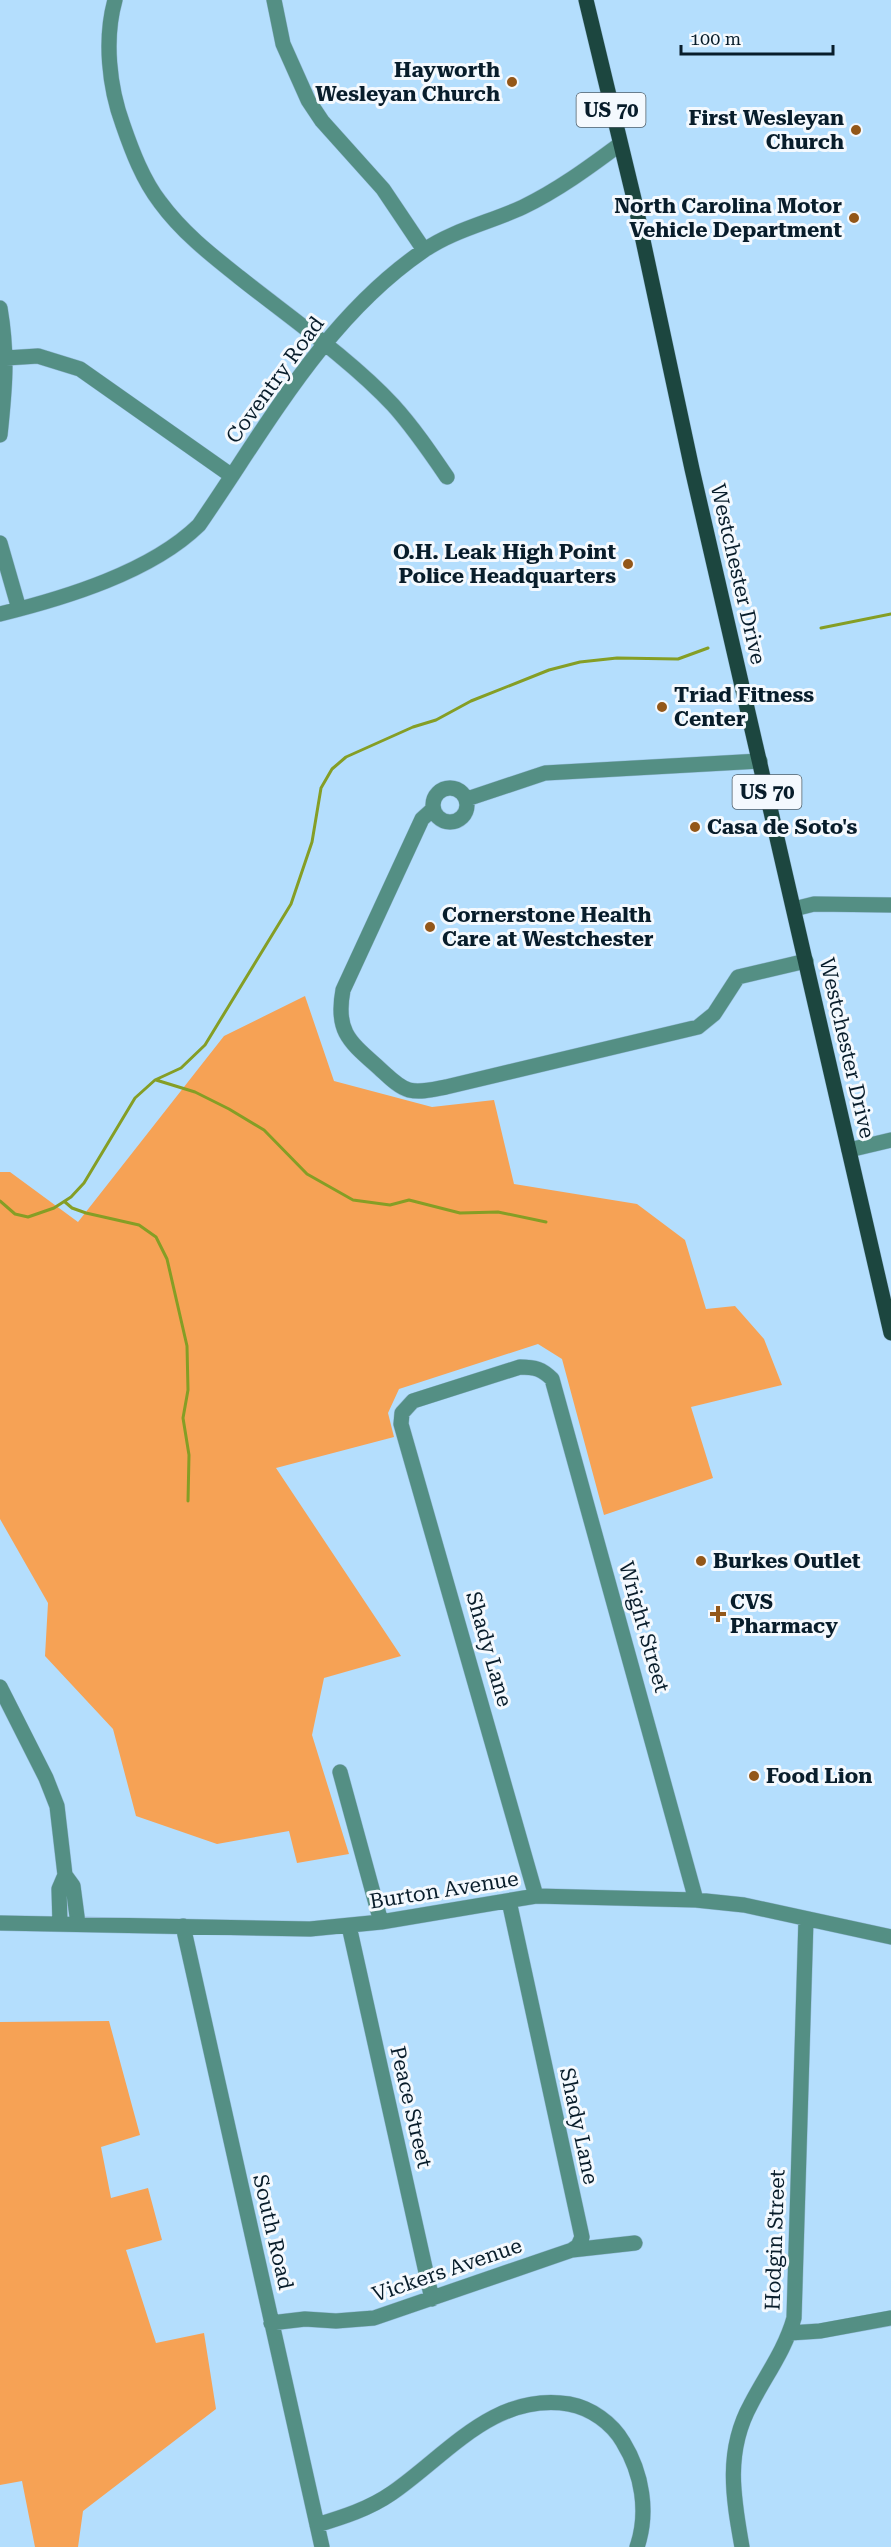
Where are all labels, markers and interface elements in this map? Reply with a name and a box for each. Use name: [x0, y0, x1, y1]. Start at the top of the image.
scale bar: [681, 18, 832, 56]
text: 100 m: [690, 28, 741, 49]
place label: Hayworth Wesleyan Church: [315, 58, 500, 106]
marker: Hayworth Wesleyan Church: [505, 75, 519, 89]
road number: US 70: [576, 93, 646, 127]
place label: First Wesleyan Church: [688, 106, 844, 154]
marker: First Wesleyan Church: [849, 123, 863, 137]
place label: North Carolina Motor Vehicle Department: [614, 194, 842, 242]
marker: North Carolina Motor Vehicle Department: [847, 211, 861, 225]
street label: Coventry Road: [221, 312, 329, 448]
street label: Westchester Drive: [706, 482, 770, 666]
place label: O.H. Leak High Point Police Headquarters: [393, 540, 616, 588]
marker: O.H. Leak High Point Police Headquarters: [621, 557, 635, 571]
place label: Triad Fitness Center: [674, 683, 814, 731]
marker: Triad Fitness Center: [655, 700, 669, 714]
road number: US 70: [732, 775, 801, 809]
place label: Casa de Soto's: [707, 815, 857, 839]
marker: Casa de Soto's: [688, 820, 702, 834]
place label: Cornerstone Health Care at Westchester: [442, 903, 654, 951]
marker: Cornerstone Health Care at Westchester: [423, 920, 437, 934]
street label: Westchester Drive: [815, 956, 879, 1140]
place label: Burkes Outlet: [713, 1549, 861, 1573]
marker: Burkes Outlet: [694, 1554, 708, 1568]
street label: Wright Street: [614, 1559, 674, 1695]
street label: Shady Lane: [461, 1589, 517, 1709]
place label: CVS Pharmacy: [730, 1590, 838, 1638]
marker: CVS Pharmacy: [711, 1607, 725, 1621]
place label: Food Lion: [766, 1764, 872, 1788]
marker: Food Lion: [747, 1769, 761, 1783]
street label: Burton Avenue: [368, 1866, 520, 1914]
street label: Peace Street: [385, 2044, 437, 2170]
street label: Shady Lane: [555, 2065, 603, 2187]
street label: Hodgin Street: [761, 2169, 789, 2311]
street label: South Road: [248, 2172, 298, 2293]
street label: Vickers Avenue: [369, 2233, 525, 2307]

